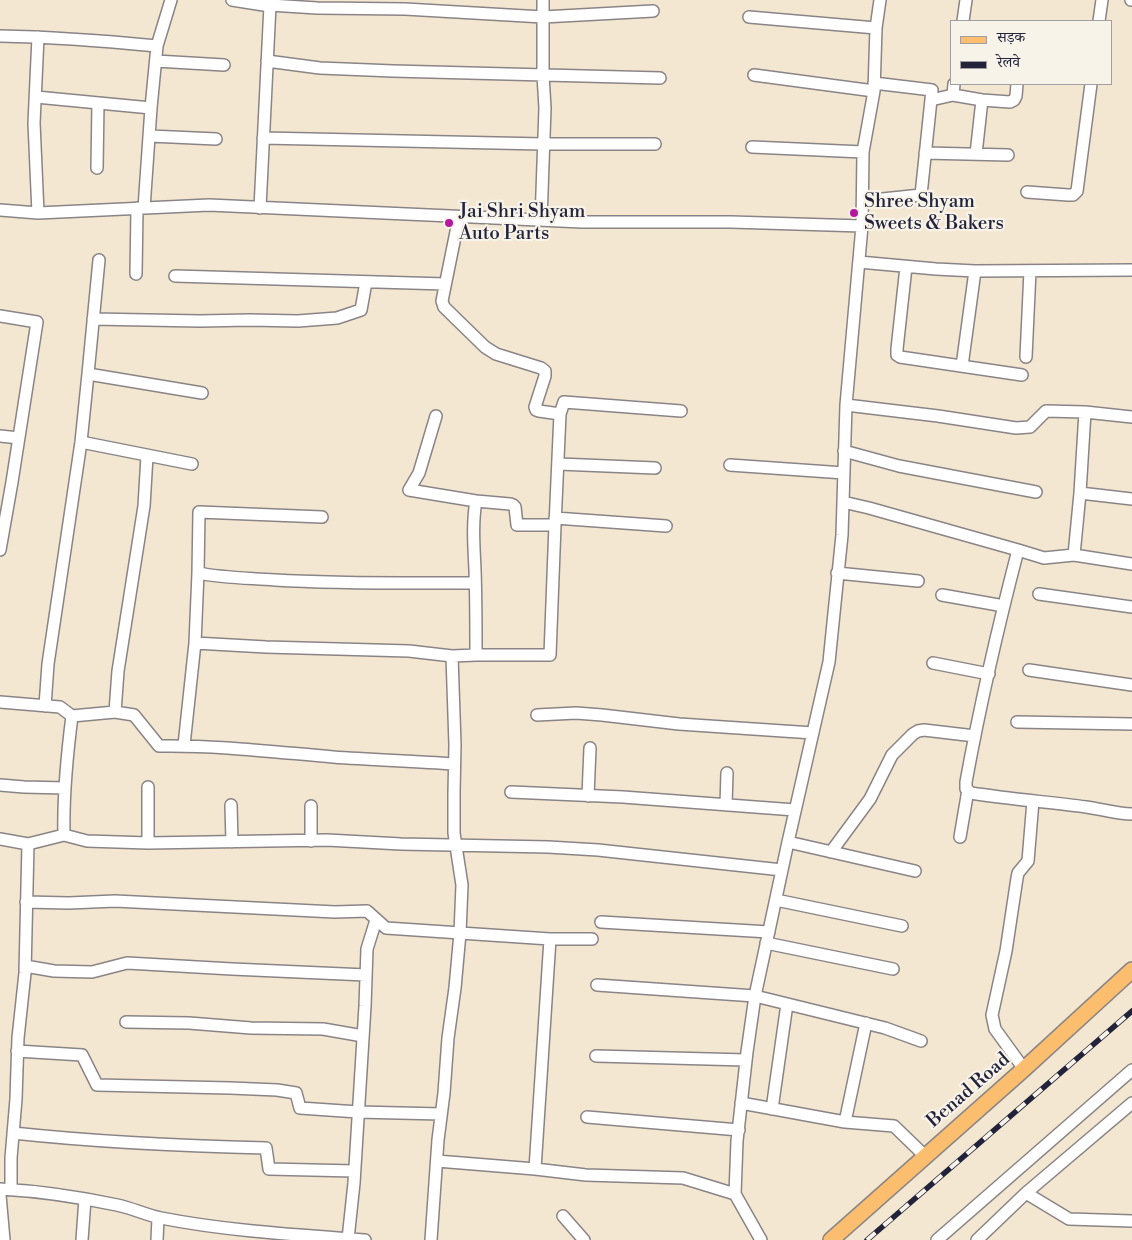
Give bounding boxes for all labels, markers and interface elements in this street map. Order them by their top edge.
legend [950,20,1112,85]
text: सड़क [997,28,1025,47]
text: रेलवे [997,53,1020,72]
place label: Shree Shyam Sweets & Bakers [864,191,1004,235]
place label: Jai Shri Shyam Auto Parts [459,201,585,245]
marker: Shree Shyam Sweets & Bakers [848,207,860,219]
marker: Jai Shri Shyam Auto Parts [443,217,455,229]
street label: Benad Road [923,1049,1015,1133]

